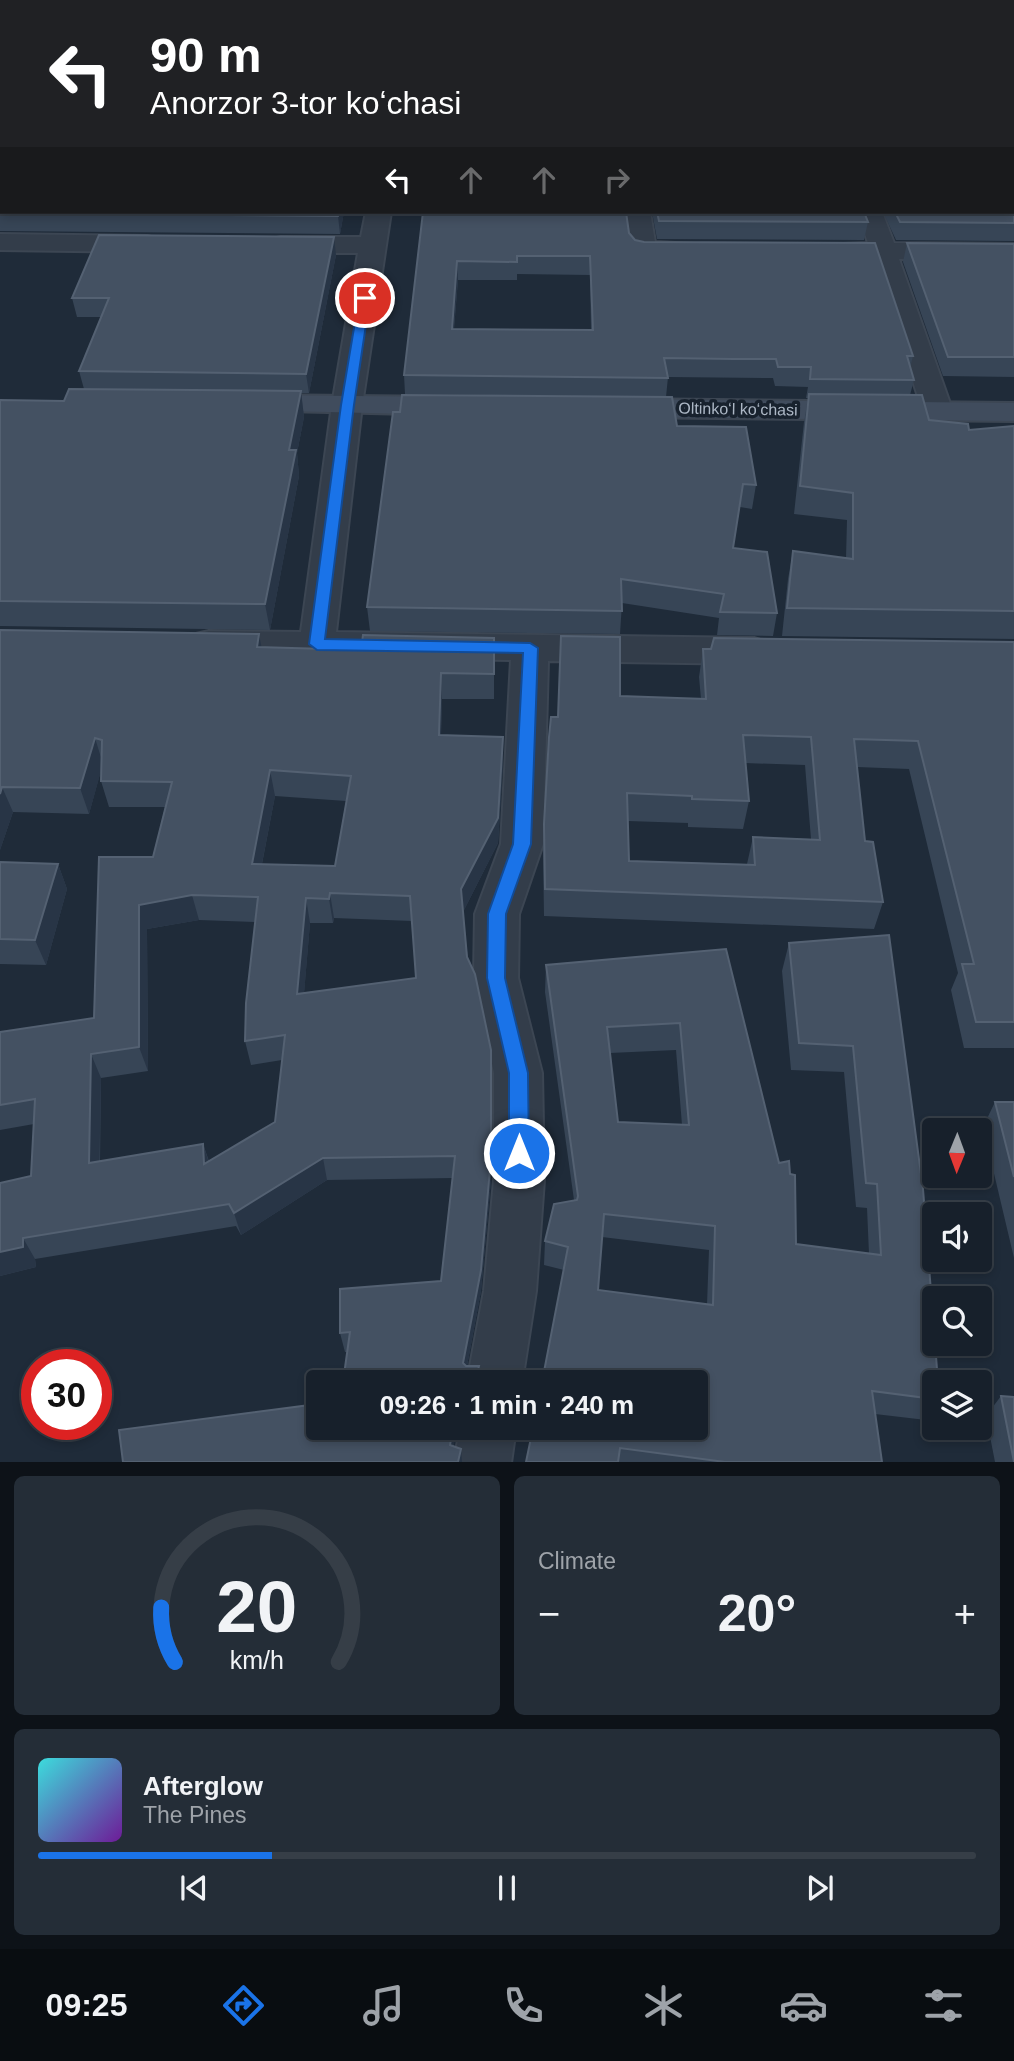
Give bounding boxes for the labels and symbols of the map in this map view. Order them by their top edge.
pin [335,268,395,328]
street label: Oltinkoʻl koʻchasi [678,399,798,419]
position arrow [482,1116,556,1190]
north arrow [922,1118,992,1188]
speed limit sign: 30 [21,1349,112,1440]

